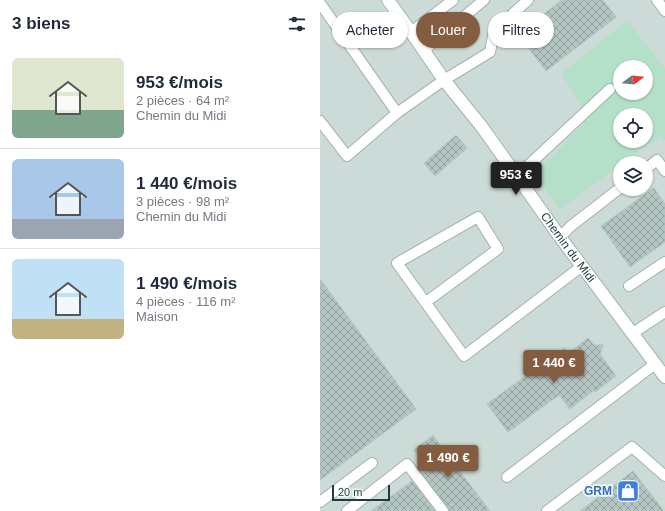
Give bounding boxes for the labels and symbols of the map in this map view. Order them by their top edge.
north arrow [613,60,653,100]
pin: 953 € [488,162,544,196]
street label: Chemin du Midi [538,210,598,285]
pin: 1 440 € [517,350,591,384]
pin: 1 490 € [411,445,485,479]
shop icon: GRM [615,478,641,504]
scale bar [332,483,390,502]
place label: GRM [584,484,612,498]

